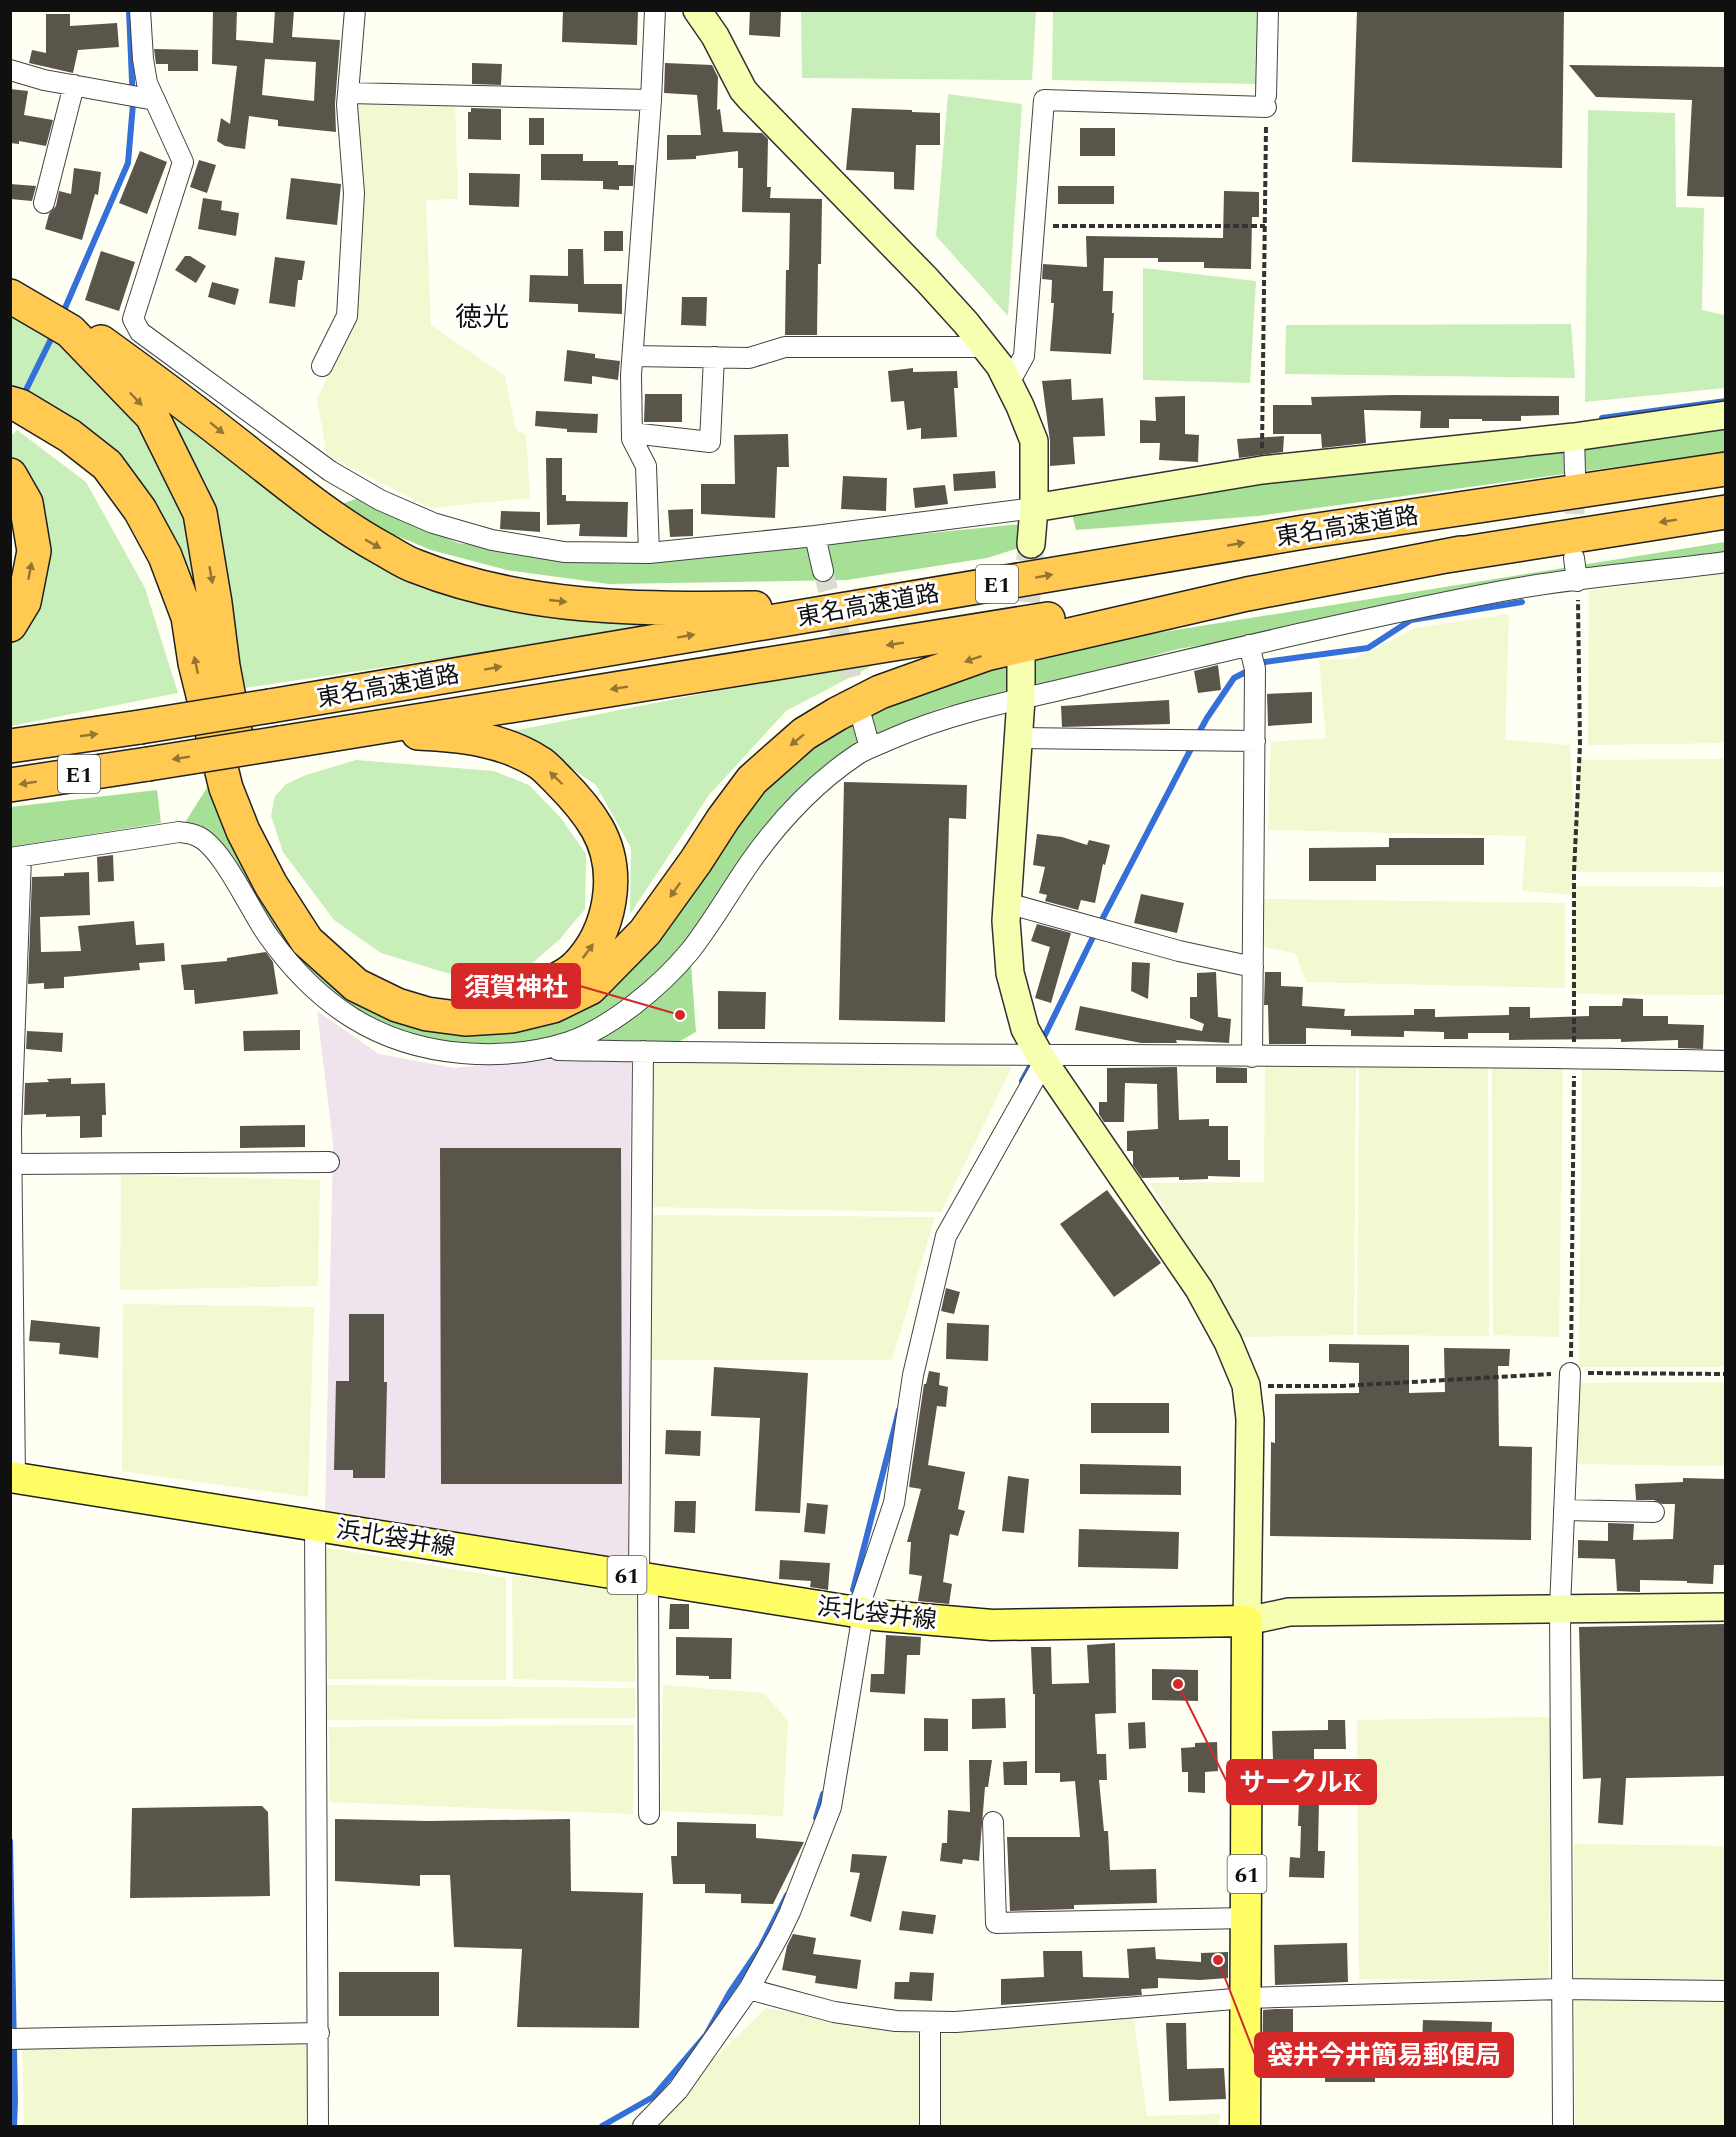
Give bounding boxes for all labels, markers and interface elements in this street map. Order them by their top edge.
district label: 徳光 [455,297,509,339]
one-way arrow [128,391,142,405]
one-way arrow [209,421,225,434]
street label: 東名高速道路 [1273,498,1421,556]
one-way arrow [1658,516,1677,525]
one-way arrow [365,539,382,549]
one-way arrow [1227,539,1246,548]
one-way arrow [26,561,35,580]
road number: E1 [976,565,1018,603]
one-way arrow [206,566,215,585]
one-way arrow [1034,571,1053,580]
street label: 東名高速道路 [794,576,942,636]
one-way arrow [549,596,568,606]
one-way arrow [676,631,695,640]
one-way arrow [885,640,904,649]
one-way arrow [964,654,982,664]
one-way arrow [191,656,200,675]
street label: 東名高速道路 [314,657,462,717]
one-way arrow [484,663,503,672]
one-way arrow [609,684,628,693]
one-way arrow [80,730,99,739]
one-way arrow [789,734,805,747]
one-way arrow [171,754,190,763]
road number: E1 [58,755,100,793]
one-way arrow [549,772,563,786]
one-way arrow [19,778,38,787]
one-way arrow [669,882,681,898]
one-way arrow [582,944,594,960]
callout: 須賀神社 [452,964,580,1008]
text: 須賀神社 [464,968,568,1008]
street label: 浜北袋井線 [334,1512,458,1566]
road number: 61 [608,1556,646,1594]
street label: 浜北袋井線 [815,1589,939,1639]
callout: サークルK [1227,1760,1376,1804]
text: サークルK [1239,1763,1363,1803]
road number: 61 [1228,1855,1266,1893]
callout: 袋井今井簡易郵便局 [1255,2033,1513,2077]
text: 袋井今井簡易郵便局 [1267,2036,1501,2076]

